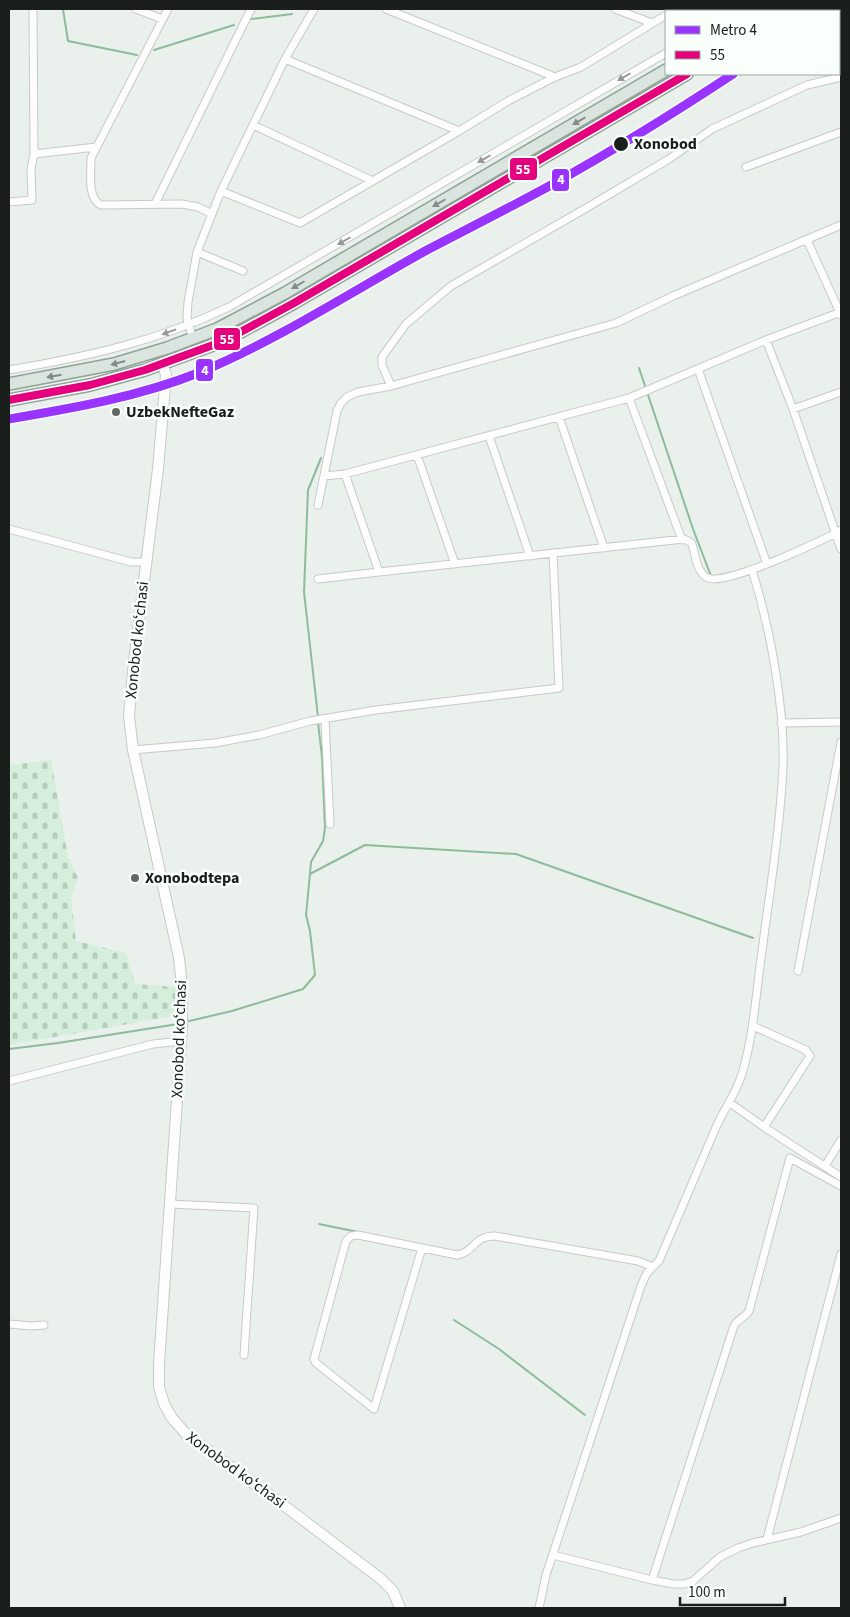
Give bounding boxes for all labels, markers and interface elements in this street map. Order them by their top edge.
legend [665,10,840,75]
text: Metro 4 [710,20,757,41]
text: 55 [710,45,725,66]
one-way arrow [618,73,631,82]
one-way arrow [572,117,585,126]
place label: Xonobod [634,133,697,155]
marker: Xonobod [612,135,630,153]
one-way arrow [477,155,490,164]
line badge: 55 [509,157,538,181]
text: 55 [516,160,530,180]
line badge: 4 [551,168,570,192]
text: 4 [557,170,565,190]
one-way arrow [432,199,445,208]
one-way arrow [337,237,350,246]
one-way arrow [292,281,305,290]
line badge: 55 [213,327,241,351]
one-way arrow [161,328,176,336]
text: 55 [220,330,234,350]
line badge: 4 [195,358,214,382]
one-way arrow [110,359,125,367]
text: 4 [201,361,209,381]
one-way arrow [45,373,61,381]
place label: UzbekNefteGaz [126,401,234,423]
marker: UzbekNefteGaz [110,406,122,418]
street label: Xonobod koʻchasi [120,580,154,700]
place label: Xonobodtepa [145,867,239,889]
marker: Xonobodtepa [129,872,141,884]
street label: Xonobod koʻchasi [166,980,192,1098]
street label: Xonobod koʻchasi [182,1426,290,1514]
scale bar [680,1574,785,1606]
text: 100 m [688,1582,726,1603]

